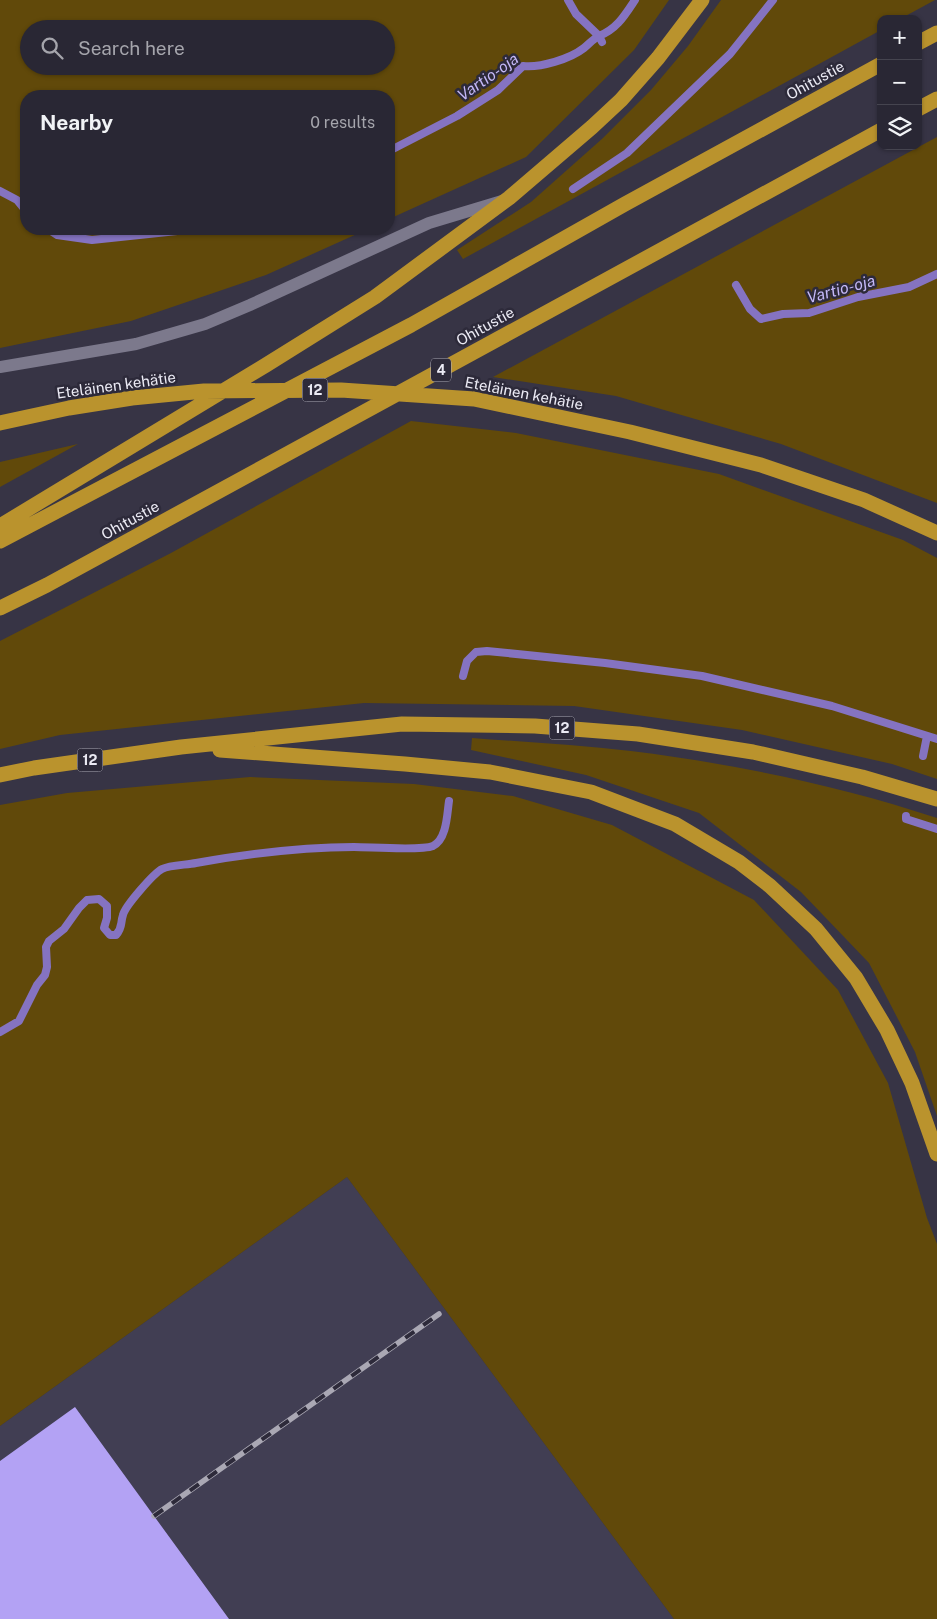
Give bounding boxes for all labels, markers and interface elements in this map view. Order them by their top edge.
map controls [877,15,922,150]
button: + [877,15,922,60]
search box [20,20,395,75]
icon: search [38,34,66,62]
text: Search here [78,37,185,59]
water label: Vartio-oja [454,49,522,105]
street label: Ohitustie [783,57,847,103]
button: − [877,60,922,105]
button: layers [877,105,922,150]
text: Nearby [40,110,113,135]
text: 0 results [310,113,375,132]
water label: Vartio-oja [805,271,877,307]
street label: Ohitustie [453,303,517,349]
road number: 4 [431,358,451,382]
street label: Eteläinen kehätie [55,368,177,402]
street label: Eteläinen kehätie [463,373,585,413]
road number: 12 [302,378,328,402]
street label: Ohitustie [98,497,162,543]
road number: 12 [550,716,574,740]
road number: 12 [78,748,102,772]

